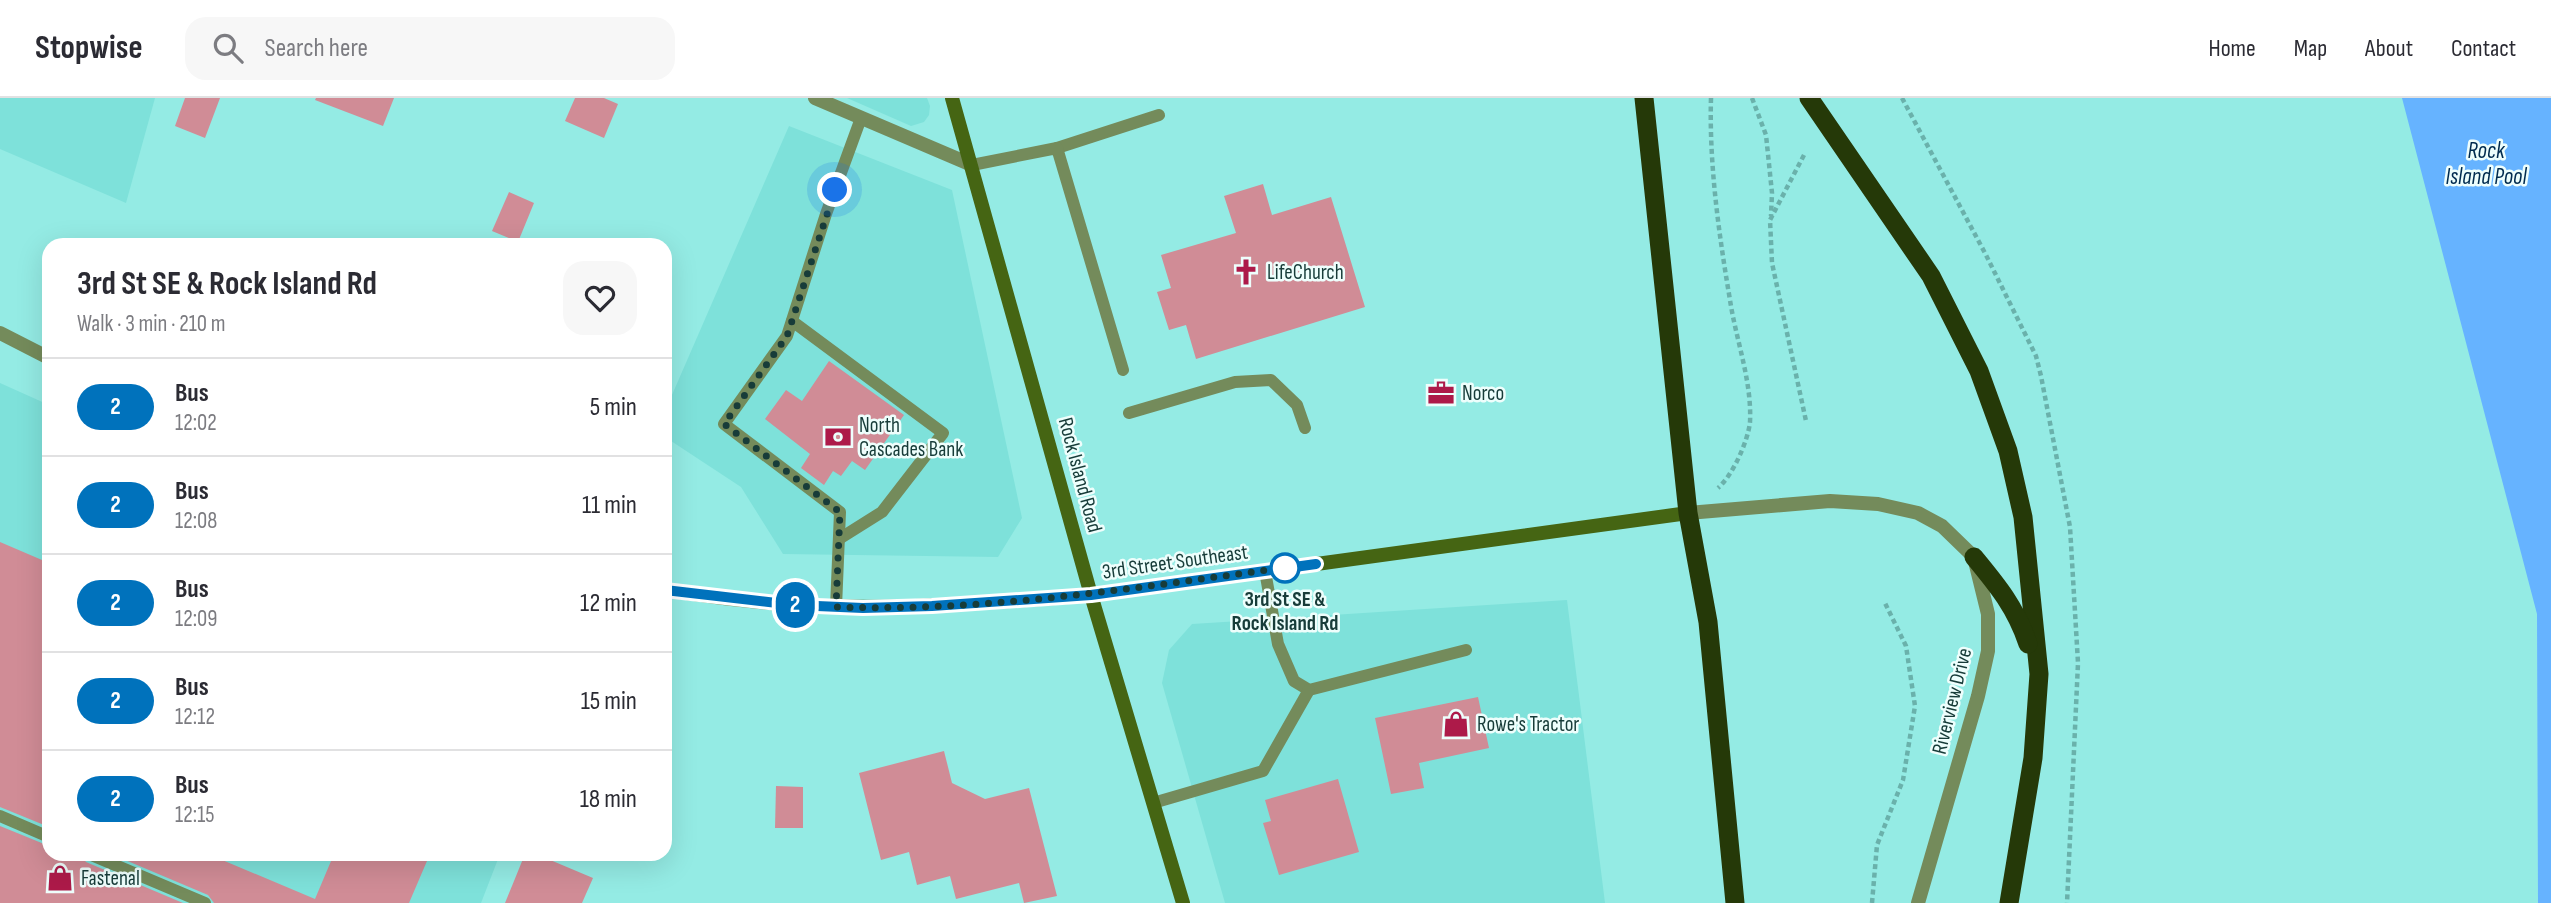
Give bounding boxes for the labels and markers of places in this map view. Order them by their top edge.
church icon: LifeChurch [1231,257,1261,287]
place label: LifeChurch [1267,260,1344,285]
office icon: Norco [1426,378,1456,408]
place label: Norco [1462,381,1504,406]
place label: North Cascades Bank [859,413,963,462]
bank icon: North Cascades Bank [823,422,853,452]
marker: 3rd St SE & Rock Island Rd [1270,553,1300,583]
place label: 3rd St SE & Rock Island Rd [1232,587,1338,636]
shop icon: Rowe's Tractor [1441,709,1471,739]
place label: Rowe's Tractor [1477,712,1579,737]
shop icon: Fastenal [45,863,75,893]
place label: Fastenal [81,866,140,891]

